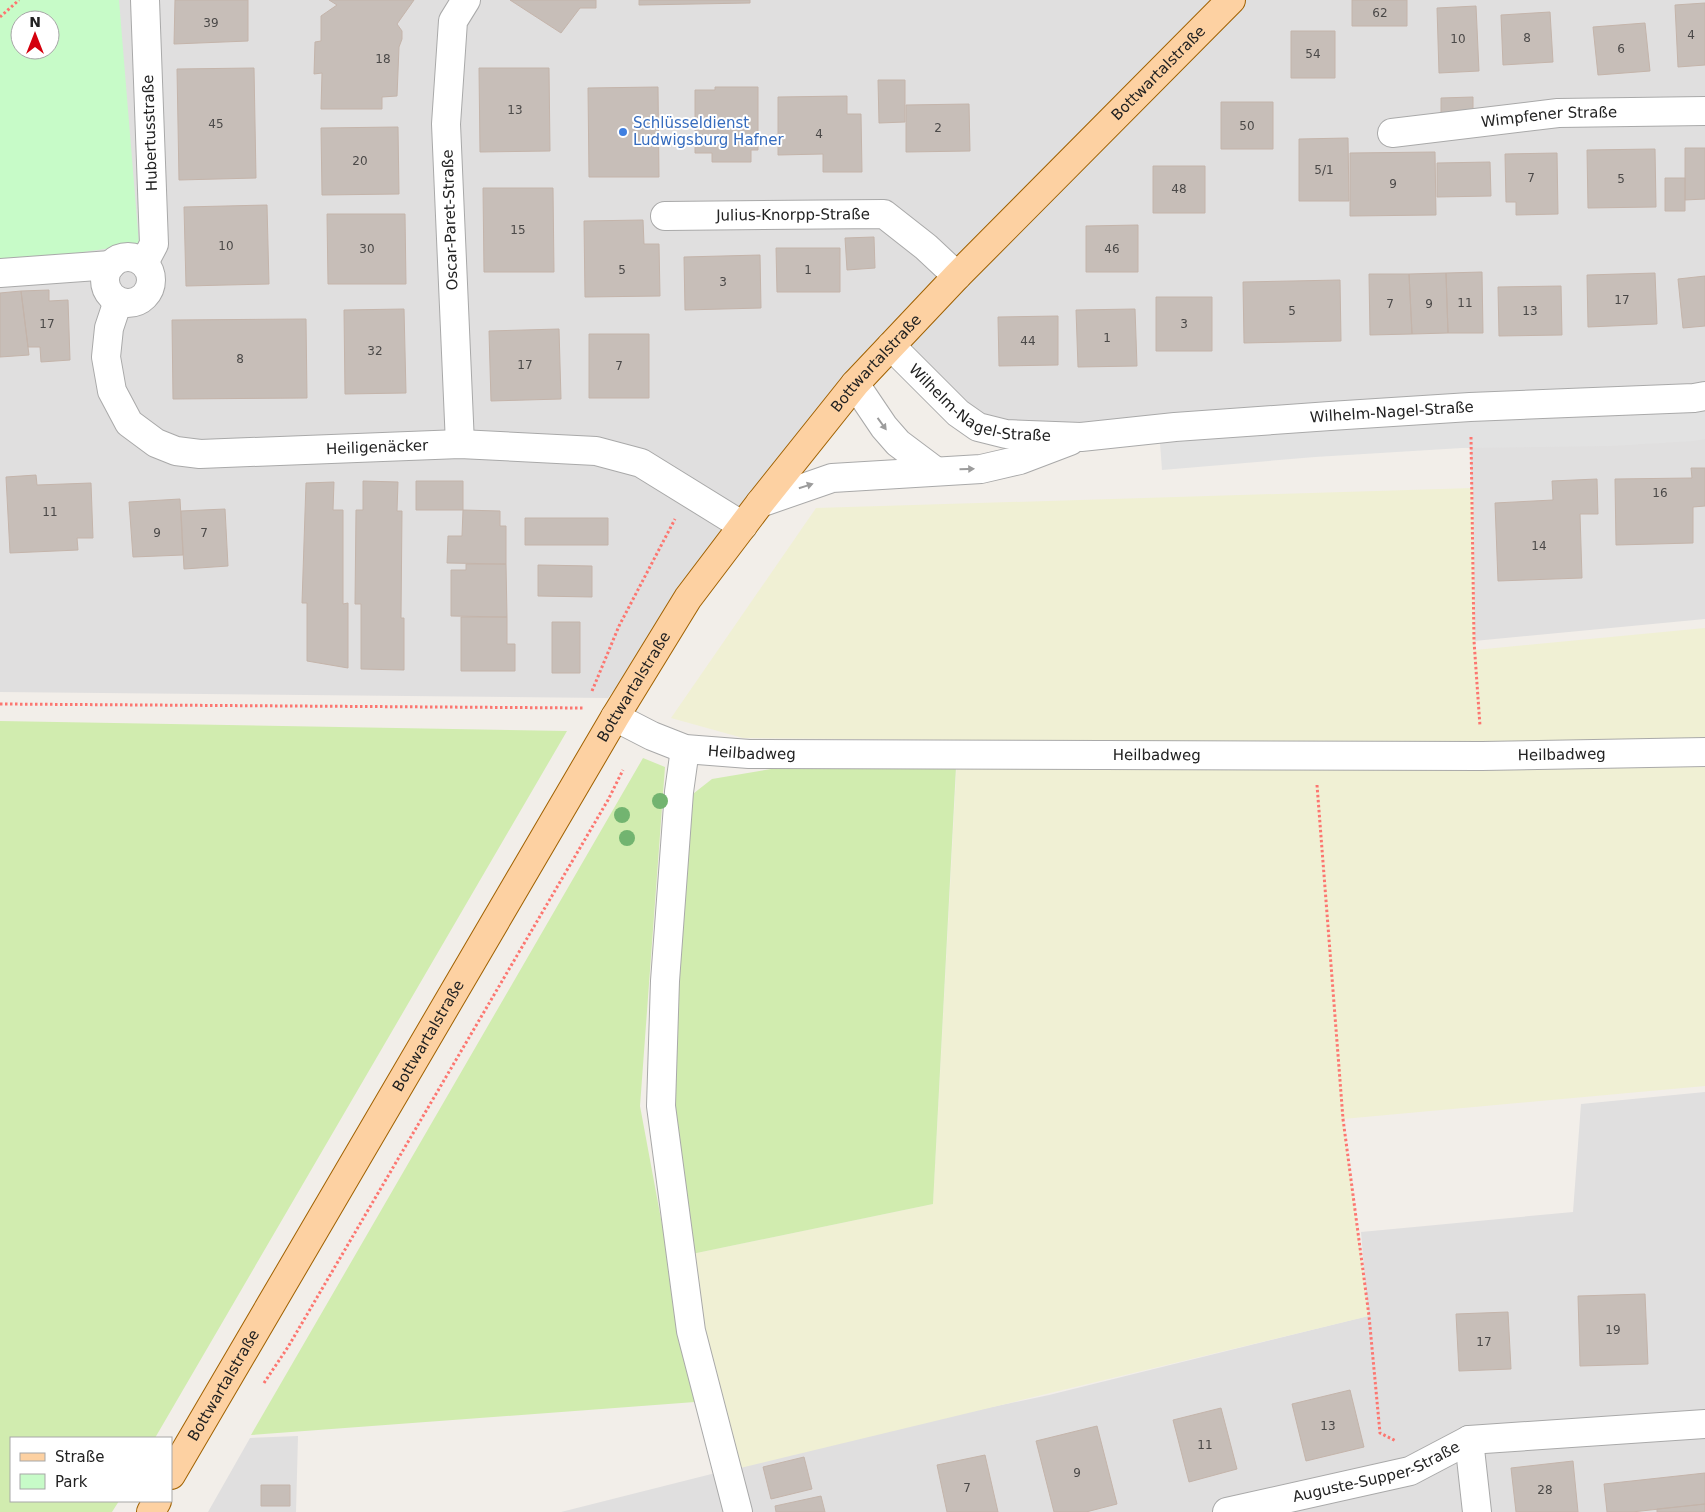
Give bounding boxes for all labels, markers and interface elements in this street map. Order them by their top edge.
house number: 62 [1372,6,1388,20]
north arrow [10,10,60,60]
text: N [29,14,41,30]
house number: 39 [203,16,219,30]
street label: Bottwartalstraße [1108,22,1209,124]
house number: 4 [1687,28,1695,42]
house number: 8 [1523,31,1531,45]
house number: 10 [1450,32,1466,46]
house number: 6 [1617,42,1625,56]
house number: 54 [1305,47,1321,61]
house number: 18 [375,52,391,66]
street label: Hubertusstraße [139,74,161,192]
house number: 13 [507,103,523,117]
street label: Wimpfener Straße [1480,103,1617,131]
place label: Schlüsseldienst Ludwigsburg Hafner [633,114,785,149]
house number: 45 [208,117,224,131]
house number: 50 [1239,119,1255,133]
house number: 2 [934,121,942,135]
marker: Schlüsseldienst Ludwigsburg Hafner [617,126,629,138]
house number: 4 [815,127,823,141]
street label: Oscar-Paret-Straße [439,149,461,291]
house number: 20 [352,154,368,168]
house number: 5/1 [1314,163,1334,177]
house number: 7 [1527,171,1535,185]
house number: 5 [1617,172,1625,186]
house number: 9 [1389,177,1397,191]
house number: 48 [1171,182,1187,196]
street label: Julius-Knorpp-Straße [715,205,870,225]
house number: 15 [510,223,526,237]
house number: 10 [218,239,234,253]
house number: 30 [359,242,375,256]
house number: 46 [1104,242,1120,256]
house number: 5 [618,263,626,277]
house number: 1 [804,263,812,277]
house number: 3 [719,275,727,289]
house number: 17 [1614,293,1630,307]
house number: 11 [1457,296,1473,310]
house number: 7 [1386,297,1394,311]
house number: 9 [1425,297,1433,311]
house number: 5 [1288,304,1296,318]
house number: 13 [1522,304,1538,318]
street label: Bottwartalstraße [827,311,925,416]
house number: 17 [39,317,55,331]
house number: 3 [1180,317,1188,331]
house number: 1 [1103,331,1111,345]
house number: 44 [1020,334,1036,348]
house number: 32 [367,344,383,358]
house number: 8 [236,352,244,366]
house number: 17 [517,358,533,372]
house number: 7 [615,359,623,373]
street label: Wilhelm-Nagel-Straße [905,360,1051,445]
street label: Wilhelm-Nagel-Straße [1309,398,1474,426]
one-way arrow [877,417,887,431]
street label: Heiligenäcker [326,436,429,458]
one-way arrow [959,465,975,473]
one-way arrow [798,482,813,489]
house number: 16 [1652,486,1668,500]
house number: 11 [42,505,58,519]
house number: 9 [153,526,161,540]
house number: 7 [200,526,208,540]
house number: 14 [1531,539,1547,553]
street label: Bottwartalstraße [593,628,674,745]
street label: Heilbadweg [707,742,796,763]
street label: Heilbadweg [1517,745,1606,764]
street label: Heilbadweg [1113,746,1201,764]
street label: Bottwartalstraße [389,977,468,1095]
house number: 19 [1605,1323,1621,1337]
street label: Bottwartalstraße [184,1326,263,1444]
house number: 17 [1476,1335,1492,1349]
house number: 13 [1320,1419,1336,1433]
legend [10,1437,172,1502]
house number: 11 [1197,1438,1213,1452]
street label: Auguste-Supper-Straße [1291,1438,1463,1506]
text: Straße [55,1448,104,1466]
house number: 9 [1073,1466,1081,1480]
text: Park [55,1473,88,1491]
house number: 7 [963,1481,971,1495]
house number: 28 [1537,1483,1553,1497]

